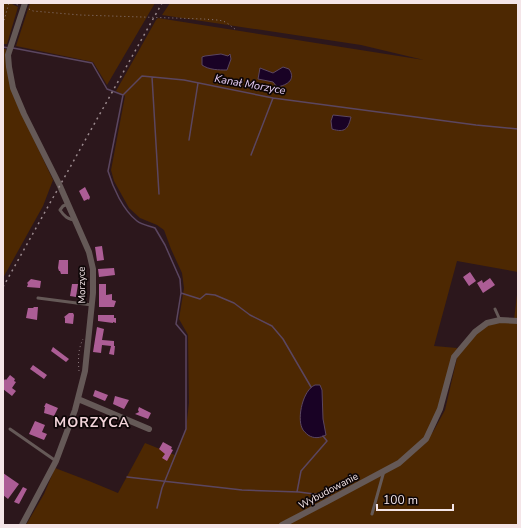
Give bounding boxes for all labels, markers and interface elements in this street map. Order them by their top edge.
water label: Kanał Morzyce [213,71,287,98]
street label: Morzyce [75,266,89,304]
district label: MORZYCA [54,413,130,432]
street label: Wybudowanie [296,469,361,512]
scale bar [377,486,453,512]
text: 100 m [383,492,418,508]

